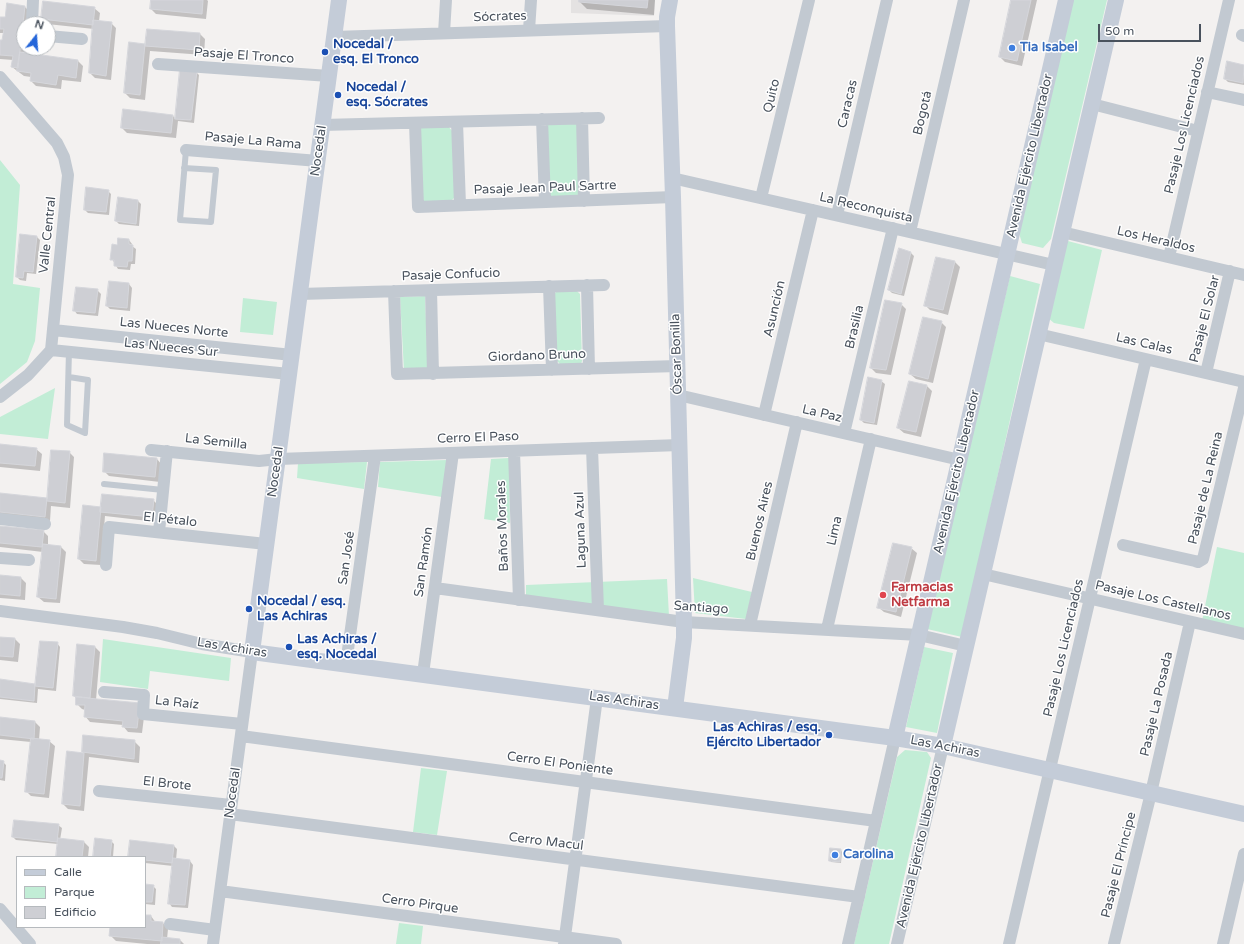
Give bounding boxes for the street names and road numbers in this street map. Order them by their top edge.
street label: Sócrates [473,8,527,26]
street label: Pasaje El Tronco [193,45,295,67]
street label: Pasaje Los Licenciados [1162,55,1208,195]
street label: Avenida Ejército Libertador [1003,72,1057,240]
street label: Quito [760,77,784,115]
street label: Caracas [835,78,861,130]
street label: Bogotá [910,89,936,137]
street label: Nocedal [308,125,330,177]
street label: Pasaje La Rama [204,129,302,153]
street label: Pasaje Jean Paul Sartre [473,178,617,198]
street label: La Reconquista [818,190,914,226]
street label: Valle Central [36,196,60,274]
street label: Los Heraldos [1115,223,1197,257]
street label: Pasaje Confucio [401,265,501,285]
street label: Pasaje El Solar [1187,274,1223,364]
street label: Asunción [761,279,789,339]
street label: Brasilia [842,304,868,350]
street label: Óscar Bonilla [668,313,686,395]
street label: Las Nueces Norte [119,315,229,341]
street label: Las Calas [1114,330,1174,358]
street label: Las Nueces Sur [123,335,219,361]
street label: Giordano Bruno [488,346,586,366]
street label: Avenida Ejército Libertador [930,388,984,556]
street label: La Paz [801,402,843,426]
street label: Cerro El Paso [437,429,519,447]
street label: Pasaje de La Reina [1185,430,1227,546]
street label: La Semilla [184,431,248,453]
street label: Nocedal [265,446,287,498]
street label: Baños Morales [494,480,512,572]
street label: Buenos Aires [743,480,777,562]
street label: Laguna Azul [572,491,590,569]
street label: El Pétalo [142,509,198,531]
street label: Lima [824,515,846,547]
street label: San Ramón [411,526,437,598]
street label: San José [336,530,358,586]
street label: Pasaje Los Licenciados [1041,578,1087,718]
street label: Pasaje Los Castellanos [1094,578,1232,624]
street label: Santiago [673,598,729,618]
street label: Las Achiras [196,635,268,661]
street label: Pasaje La Posada [1137,650,1177,758]
street label: Las Achiras [588,688,660,714]
street label: La Raíz [154,693,200,713]
street label: Las Achiras [909,733,981,761]
street label: Cerro El Poniente [506,749,614,779]
street label: Avenida Ejército Libertador [893,762,947,930]
street label: Nocedal [222,767,244,819]
street label: El Brote [142,774,192,794]
street label: Pasaje El Príncipe [1098,810,1140,920]
street label: Cerro Macul [508,830,584,854]
street label: Cerro Pirque [381,891,459,917]

